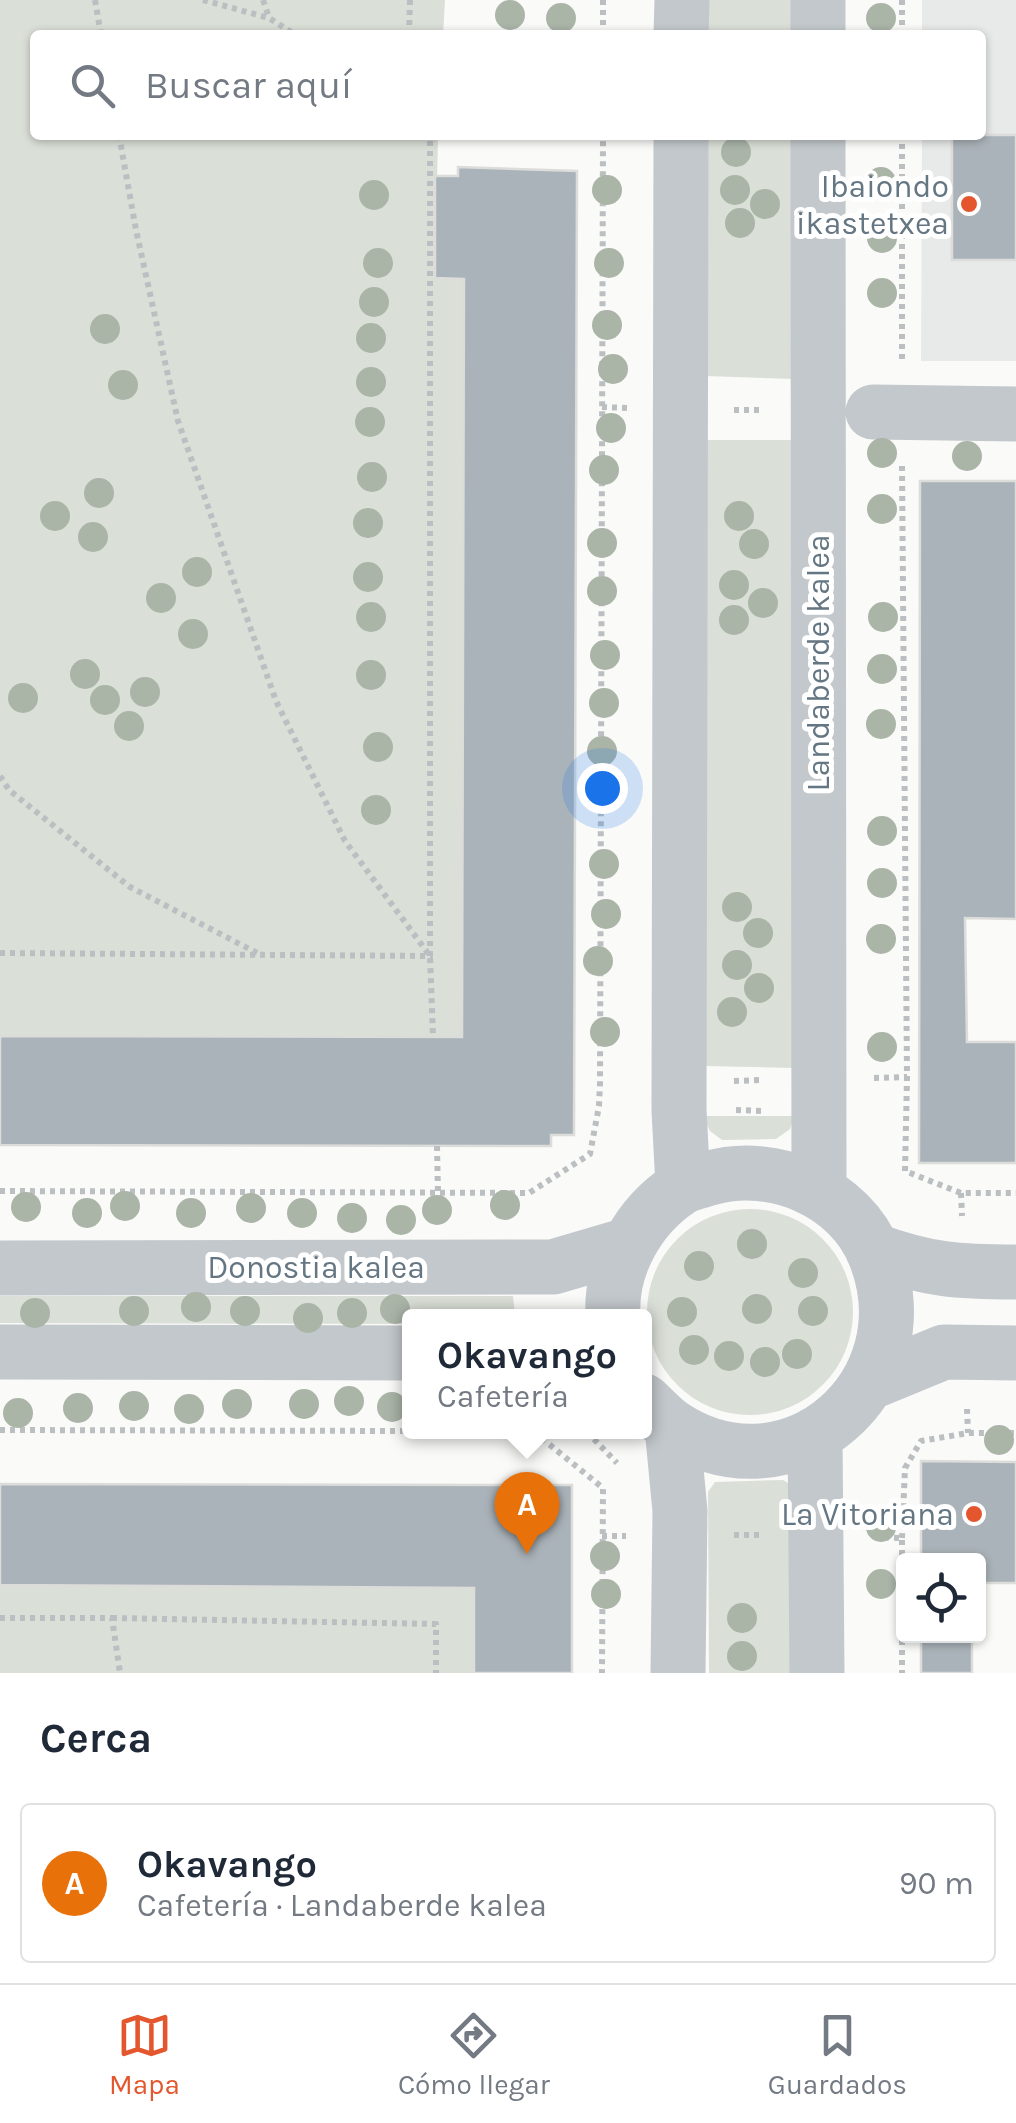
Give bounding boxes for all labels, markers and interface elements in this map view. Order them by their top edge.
search box [30,30,986,140]
icon: search [65,58,120,113]
text: Buscar aquí [145,63,352,108]
place label: Ibaiondo ikastetxea [796,168,949,242]
marker: Ibaiondo ikastetxea [958,193,980,215]
street label: Landaberde kalea [800,534,837,792]
your location [577,763,628,814]
street label: Donostia kalea [207,1249,425,1286]
popup [402,1309,652,1439]
text: Okavango [437,1333,617,1378]
text: Cafetería [437,1378,569,1415]
pin: A [494,1472,560,1554]
place label: La Vitoriana [781,1496,954,1533]
marker: La Vitoriana [963,1503,985,1525]
map controls [896,1553,986,1643]
button: locate [896,1553,986,1643]
text: Cerca [40,1713,152,1763]
text: Okavango [137,1842,317,1887]
text: A [64,1865,85,1902]
text: 90 m [899,1865,974,1902]
text: Cafetería · Landaberde kalea [137,1887,547,1924]
tab: Mapa [109,2008,180,2101]
tab: Cómo llegar [398,2008,550,2101]
tab: Guardados [768,2008,907,2101]

